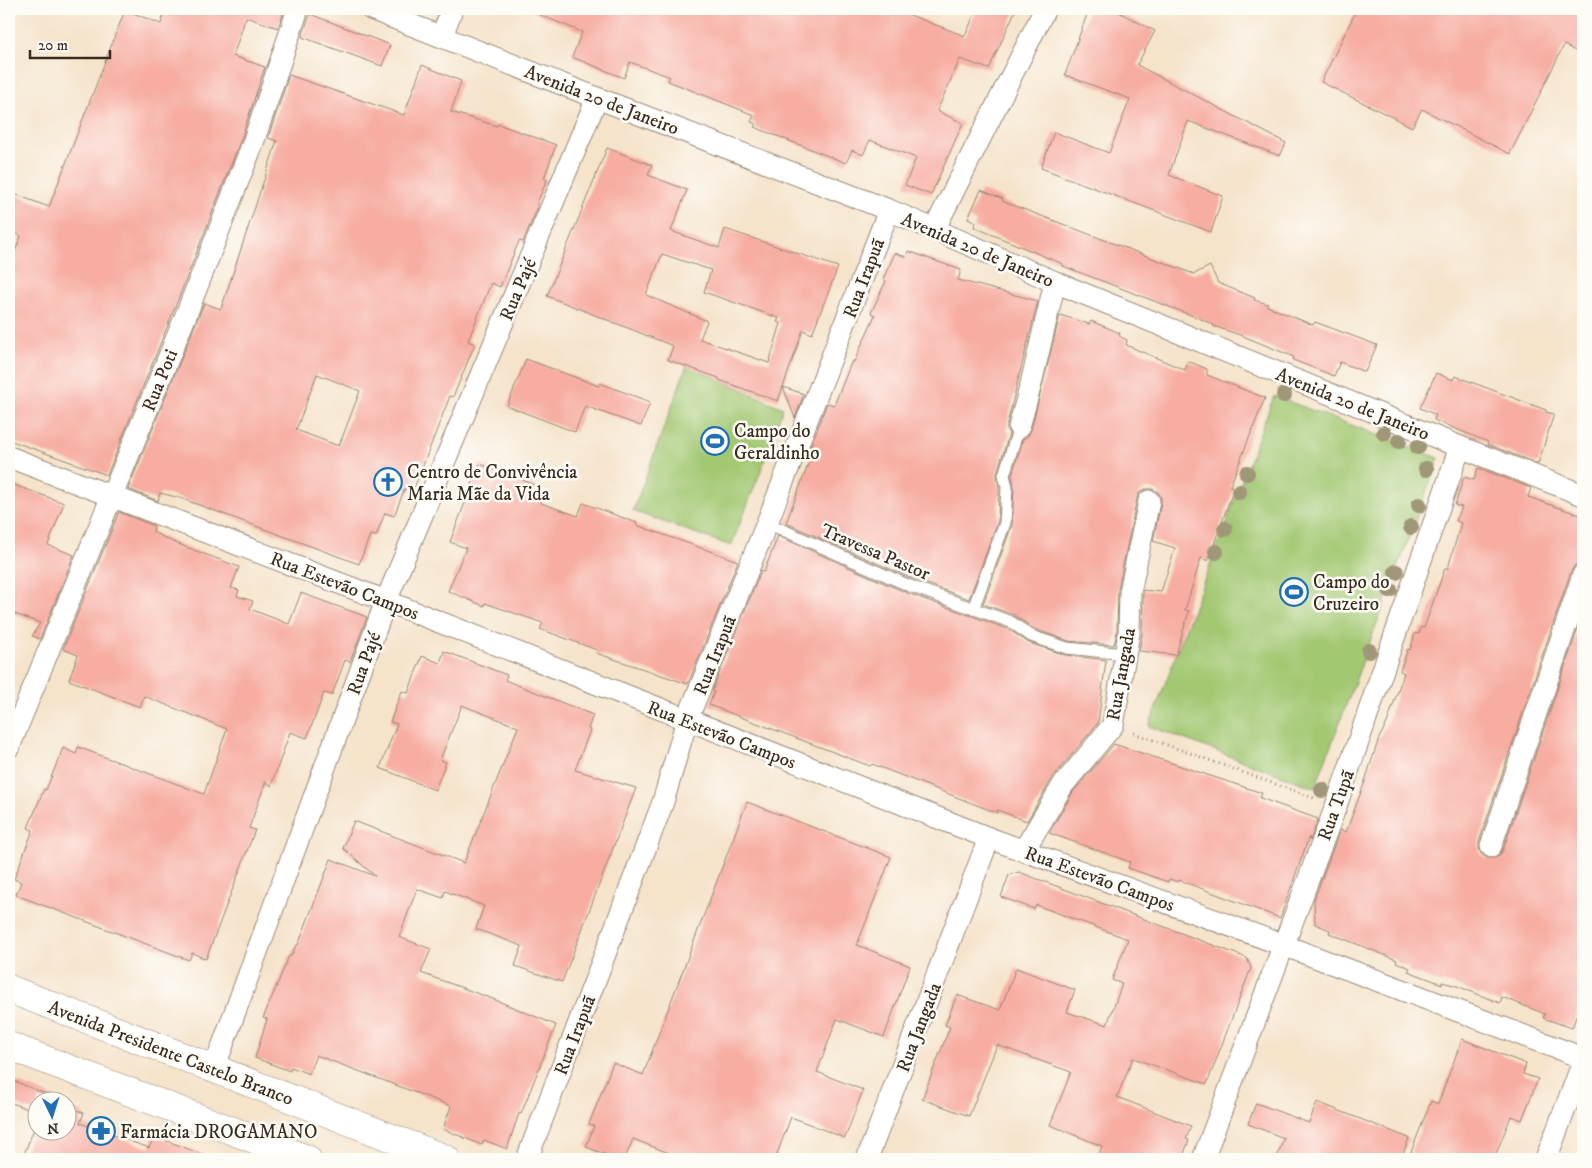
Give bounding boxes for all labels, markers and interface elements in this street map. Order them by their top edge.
scale bar [30,28,110,60]
text: 20 m [38,36,68,55]
street label: Avenida 20 de Janeiro [521,60,682,140]
street label: Avenida 20 de Janeiro [898,208,1057,293]
street label: Rua Irapuã [839,235,890,322]
street label: Rua Pajé [495,255,542,324]
street label: Rua Poti [138,346,183,415]
street label: Avenida 20 de Janeiro [1272,363,1433,446]
place label: Campo do Geraldinho [734,420,819,465]
sports icon: Campo do Geraldinho [700,426,730,456]
place label: Centro de Convivência Maria Mãe da Vida [407,461,577,506]
church icon: Centro de Convivência Maria Mãe da Vida [373,467,403,497]
street label: Travessa Pastor [817,519,933,586]
street label: Rua Estevão Campos [267,547,422,625]
place label: Campo do Cruzeiro [1313,571,1390,616]
sports icon: Campo do Cruzeiro [1279,577,1309,607]
street label: Rua Irapuã [689,612,742,699]
street label: Rua Jangada [1102,626,1141,723]
street label: Rua Pajé [342,629,386,698]
street label: Rua Estevão Campos [644,696,799,774]
street label: Rua Tupã [1313,767,1360,844]
street label: Rua Estevão Campos [1022,842,1177,917]
street label: Rua Jangada [892,980,947,1076]
street label: Rua Irapuã [550,992,601,1079]
street label: Avenida Presidente Castelo Branco [44,996,296,1111]
north arrow [28,1090,78,1140]
pharmacy icon: Farmácia DROGAMANO [86,1116,116,1146]
text: N [46,1119,59,1137]
place label: Farmácia DROGAMANO [120,1121,317,1144]

